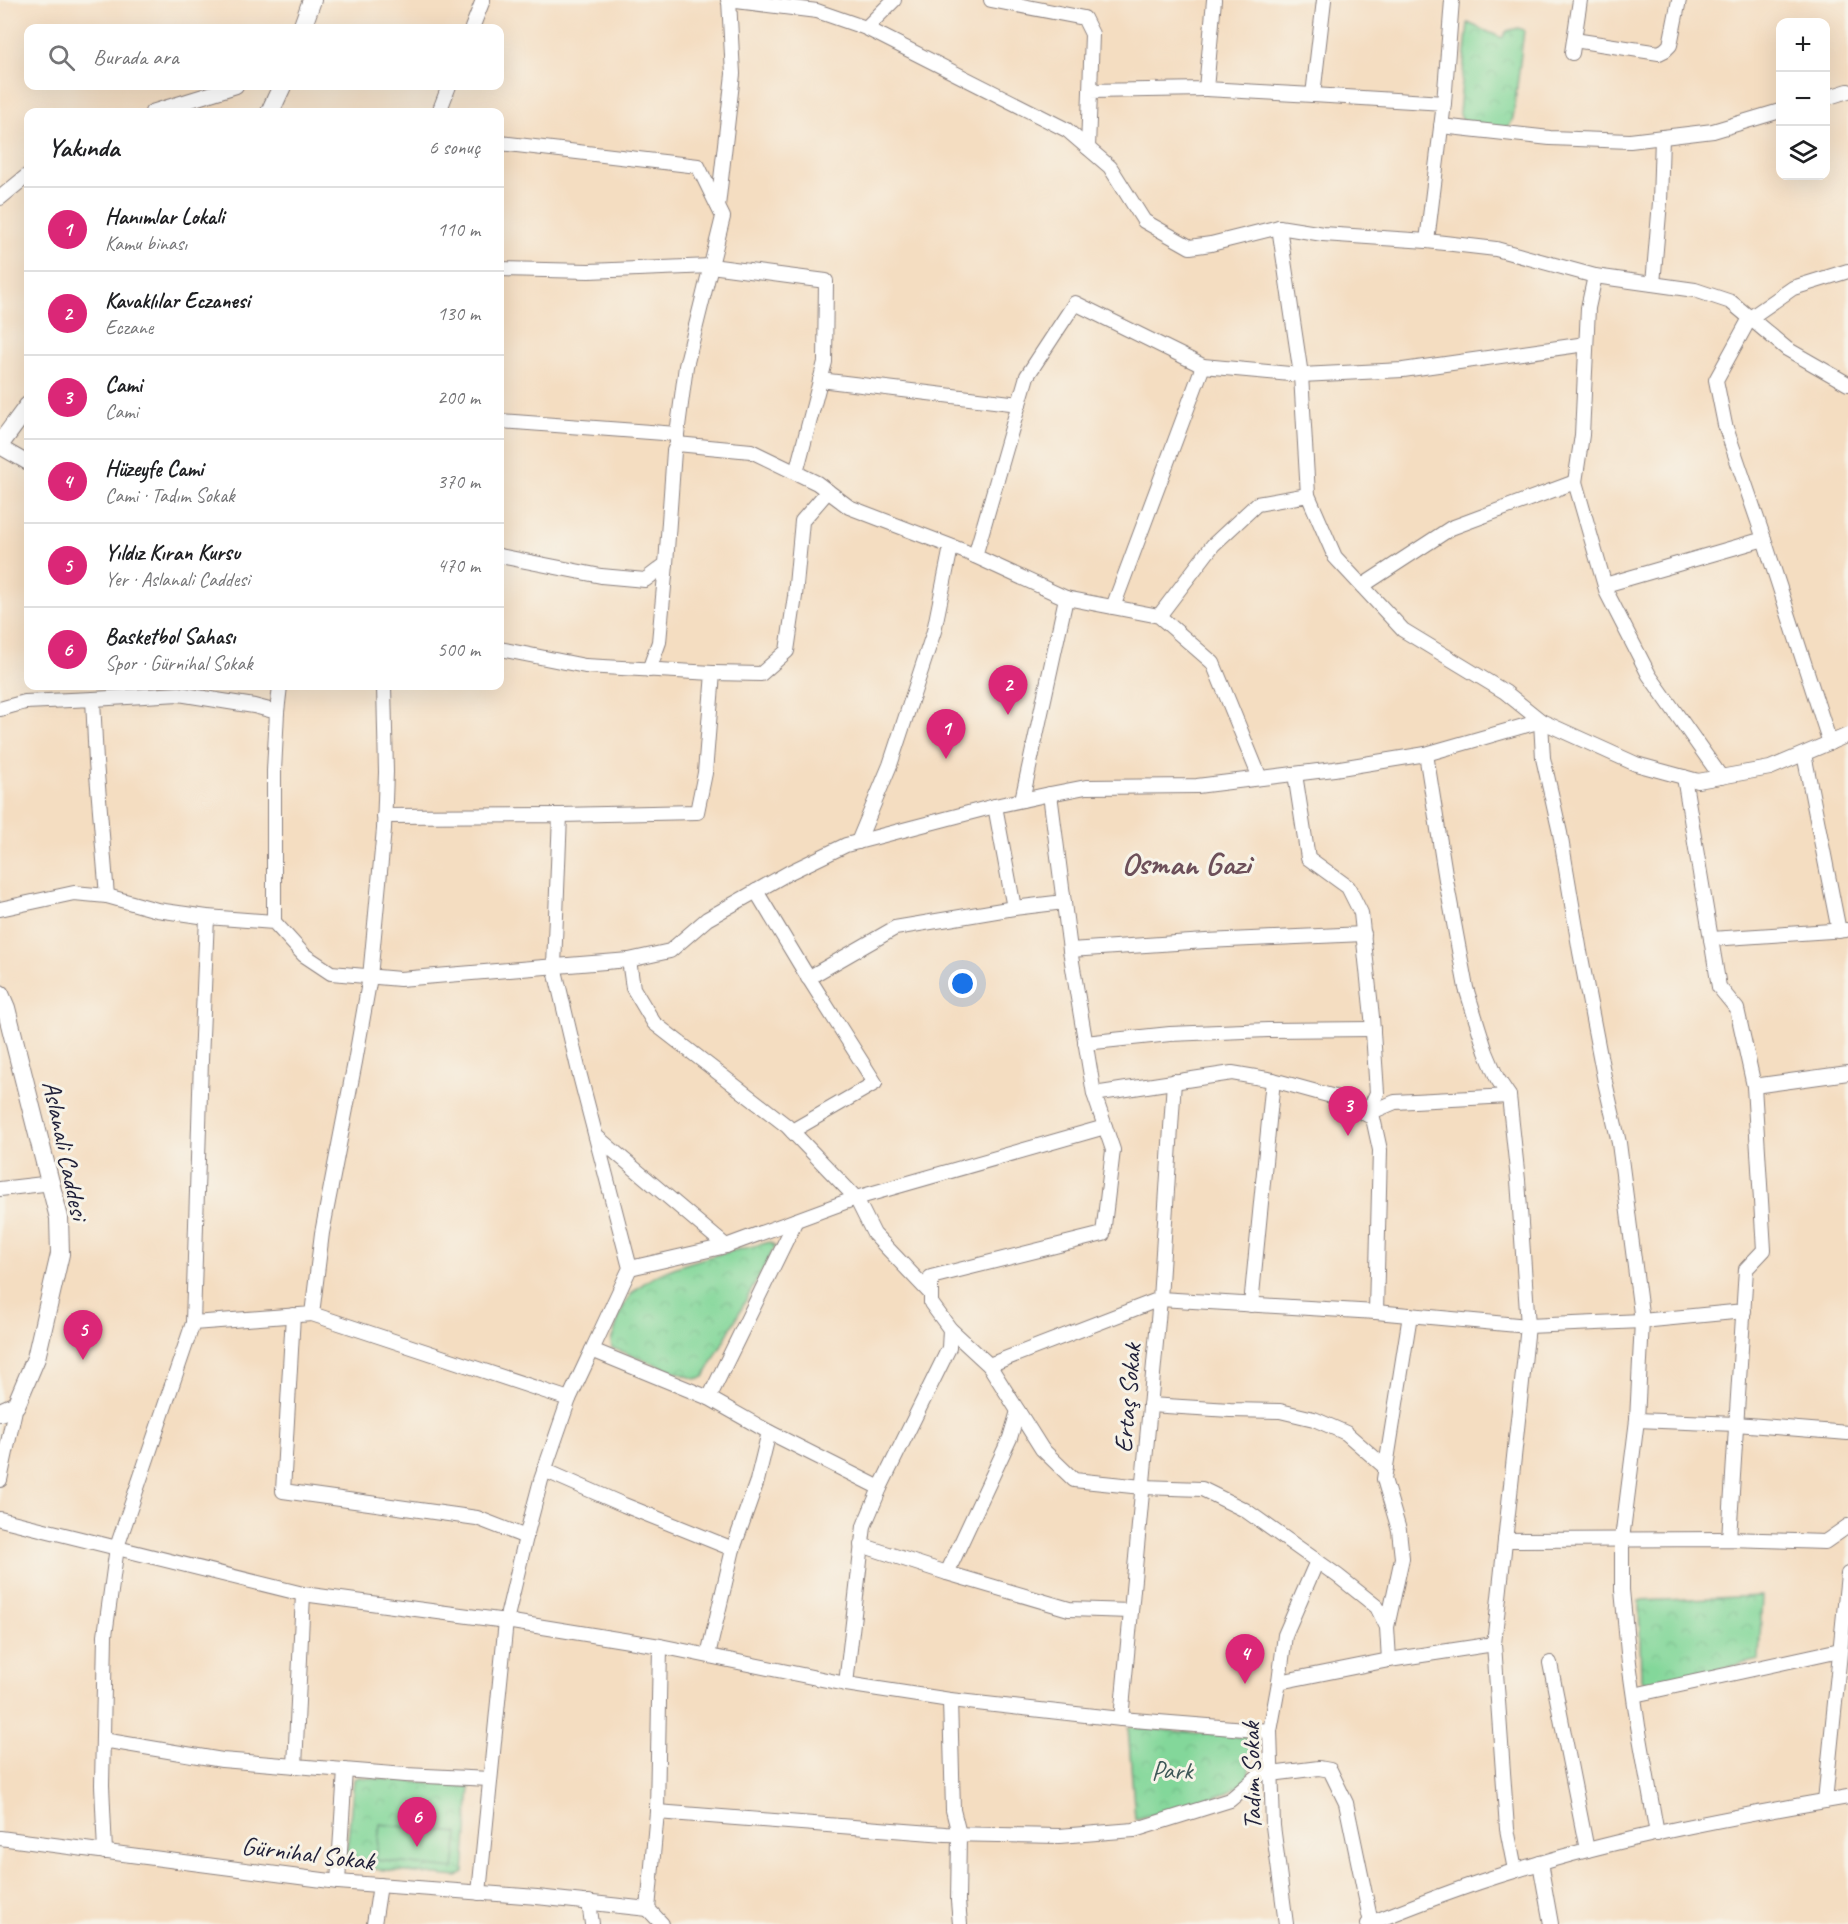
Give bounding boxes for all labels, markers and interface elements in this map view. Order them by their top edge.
map controls [1776,18,1830,180]
button: + [1776,18,1830,72]
search box [24,24,504,90]
icon: search [45,41,78,74]
text: Burada ara [93,43,179,71]
button: − [1776,72,1830,126]
button: layers [1776,126,1830,180]
text: Yakında [48,131,119,164]
text: 6 sonuç [429,135,480,160]
text: Hanımlar Lokali [105,203,224,231]
text: 1 [63,217,72,242]
text: 110 m [437,217,480,242]
text: Kamu binası [105,231,187,256]
text: Kavaklılar Eczanesi [105,287,250,315]
text: 2 [63,301,72,326]
text: 130 m [437,301,480,326]
text: Eczane [105,315,153,340]
text: Cami [105,371,142,399]
text: 3 [63,385,72,410]
text: 200 m [437,385,480,410]
text: Cami [105,399,138,424]
text: Hüzeyfe Cami [105,455,203,483]
text: 4 [63,469,72,494]
text: 370 m [437,469,480,494]
text: Cami · Tadım Sokak [105,483,234,508]
text: Yıldız Kıran Kursu [105,539,240,567]
text: 5 [63,553,72,578]
text: 470 m [437,553,480,578]
text: Yer · Aslanali Caddesi [105,567,250,592]
text: Basketbol Sahası [105,623,235,651]
text: 6 [63,637,72,662]
text: 500 m [437,637,480,662]
text: Spor · Gürnihal Sokak [105,651,252,676]
pin: 2 [988,666,1028,715]
pin: 1 [926,710,966,759]
district label: Osman Gazi [1121,843,1255,884]
your location [948,969,977,998]
street label: Aslanali Caddesi [35,1078,97,1226]
pin: 3 [1328,1086,1368,1136]
pin: 5 [64,1310,103,1360]
street label: Ertaş Sokak [1106,1341,1149,1454]
pin: 4 [1226,1634,1264,1684]
street label: Tadım Sokak [1234,1719,1269,1830]
park label: Park [1151,1754,1194,1787]
pin: 6 [398,1798,436,1847]
street label: Gürnihal Sokak [240,1829,379,1878]

